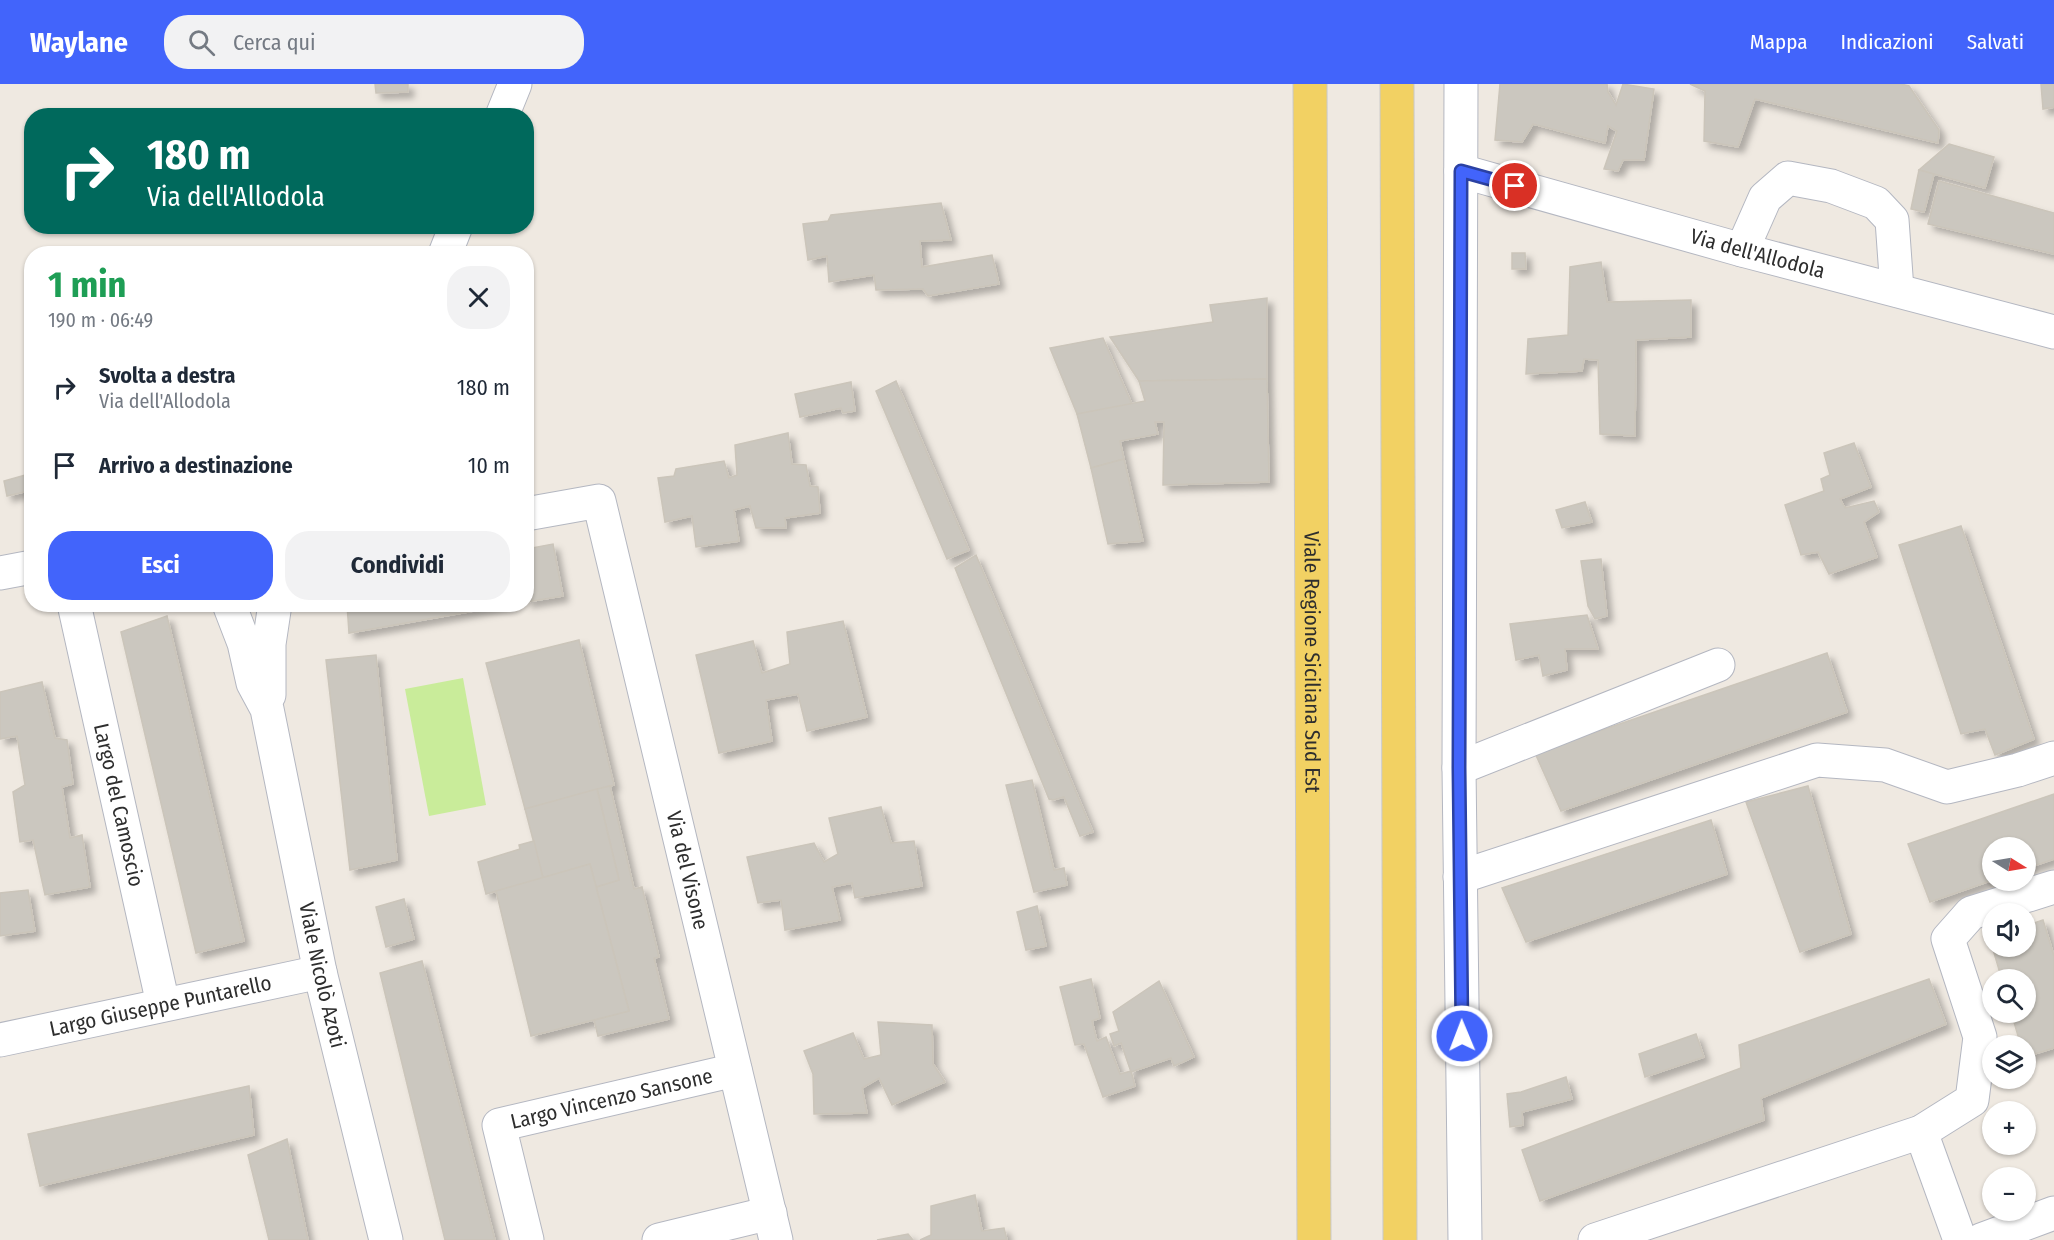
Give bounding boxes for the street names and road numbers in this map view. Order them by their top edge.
street label: Via dell'Allodola [1687,223,1828,284]
street label: Viale Regione Siciliana Sud Est [1299,531,1325,793]
street label: Largo del Camoscio [88,721,150,889]
street label: Via del Visone [661,809,714,932]
street label: Viale Nicolò Azoti [293,900,351,1050]
street label: Largo Giuseppe Puntarello [47,970,274,1042]
street label: Largo Vincenzo Sansone [508,1063,715,1135]

